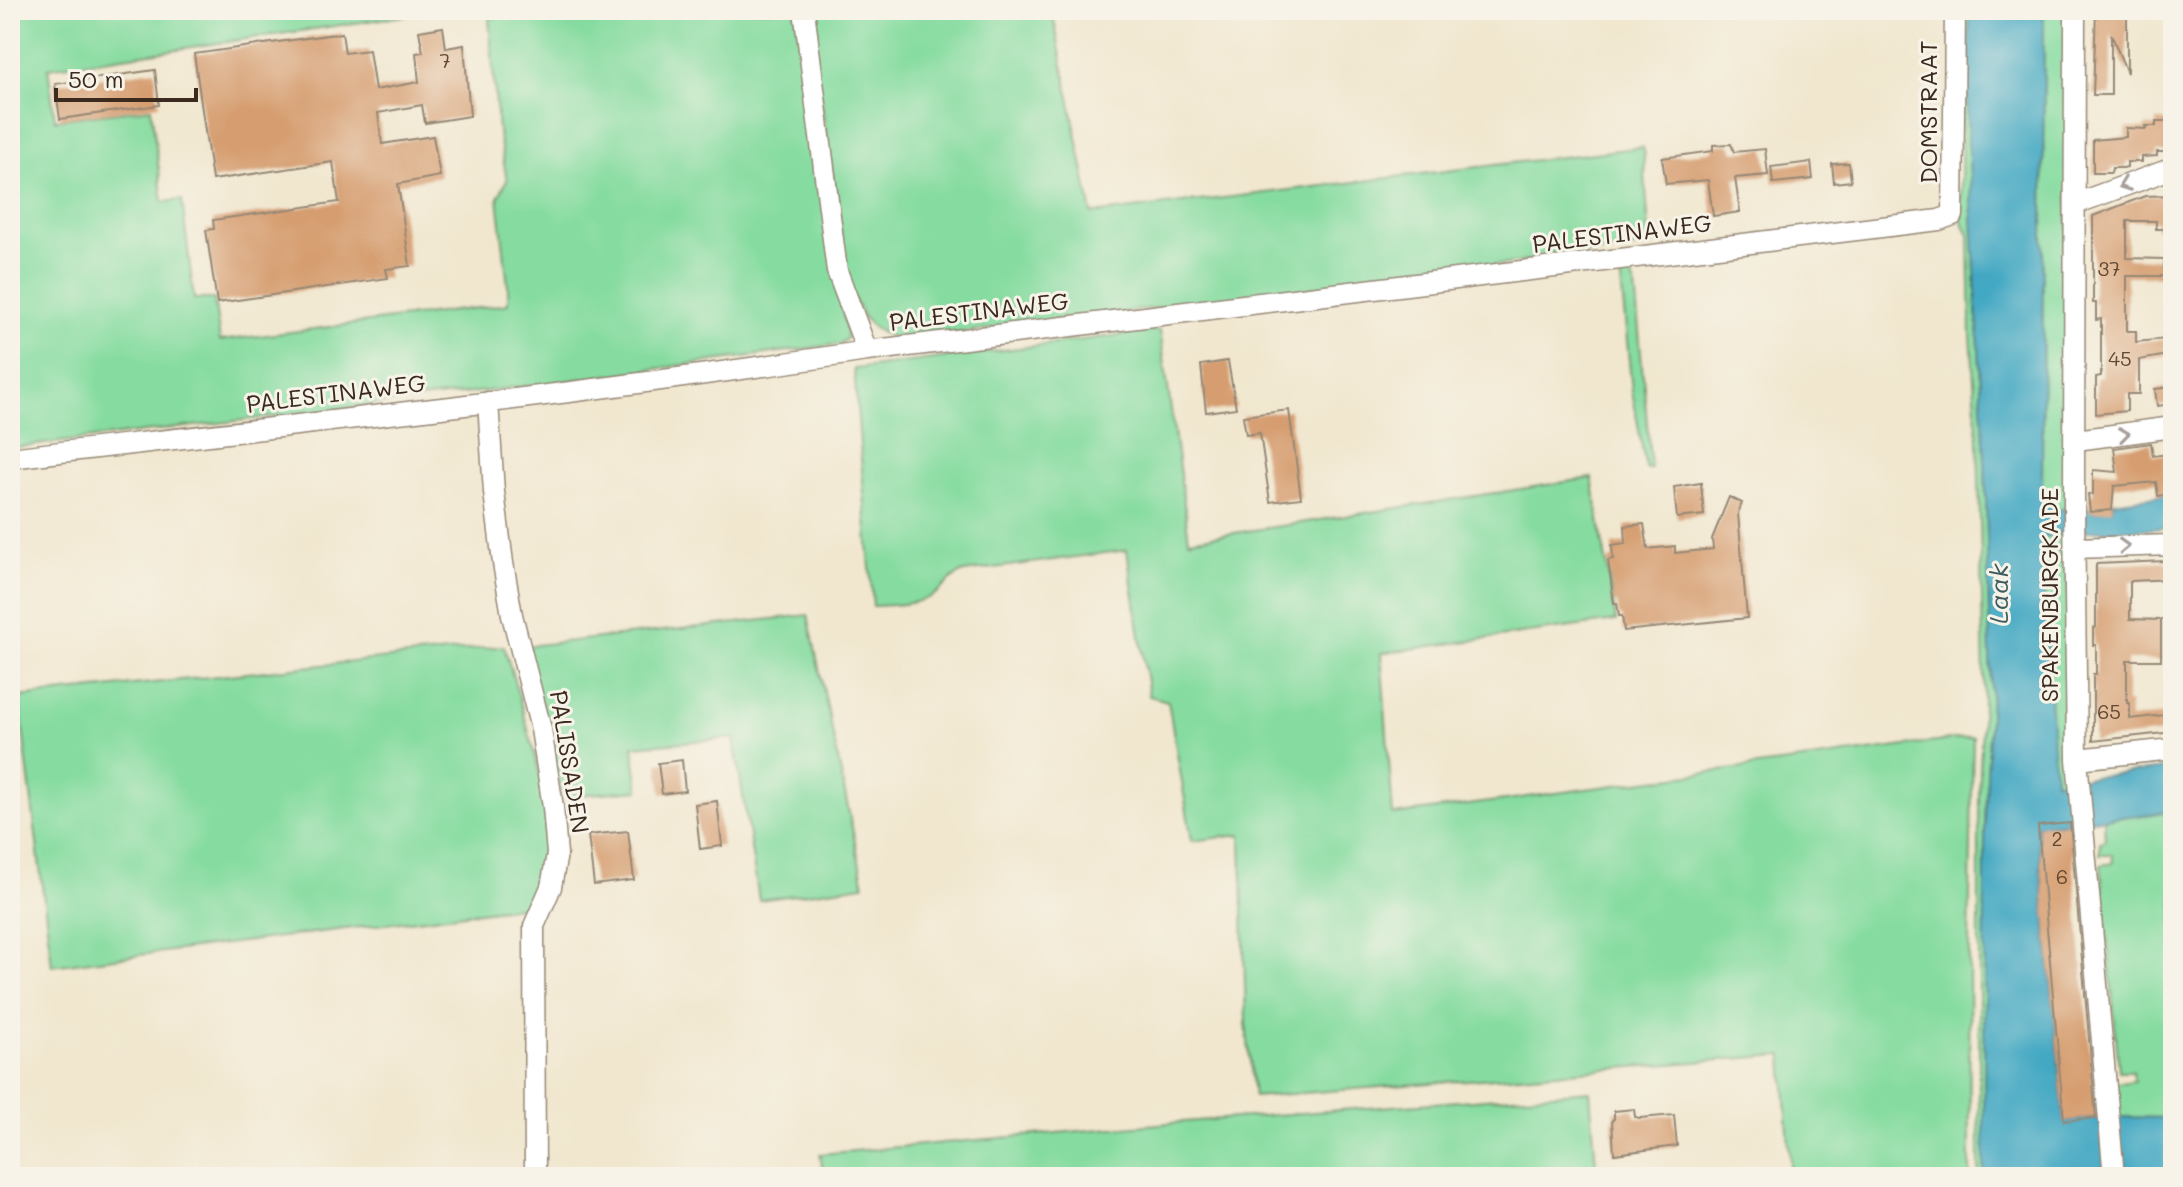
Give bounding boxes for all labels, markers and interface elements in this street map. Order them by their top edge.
street label: DOMSTRAAT [1912,40,1943,184]
house number: 7 [439,47,451,73]
scale bar [56,52,196,102]
text: 50 m [68,63,124,94]
one-way arrow [2118,175,2132,192]
street label: PALESTINAWEG [1531,206,1713,259]
house number: 37 [2098,255,2120,281]
street label: PALESTINAWEG [888,284,1070,337]
house number: 45 [2108,345,2132,371]
street label: PALESTINAWEG [245,366,427,419]
one-way arrow [2118,425,2131,442]
street label: SPAKENBURGKADE [2033,488,2064,702]
one-way arrow [2118,538,2131,555]
water label: Laak [1981,563,2015,624]
street label: PALISSADEN [544,688,597,835]
house number: 65 [2097,698,2121,724]
house number: 2 [2051,825,2063,851]
house number: 6 [2056,863,2068,889]

